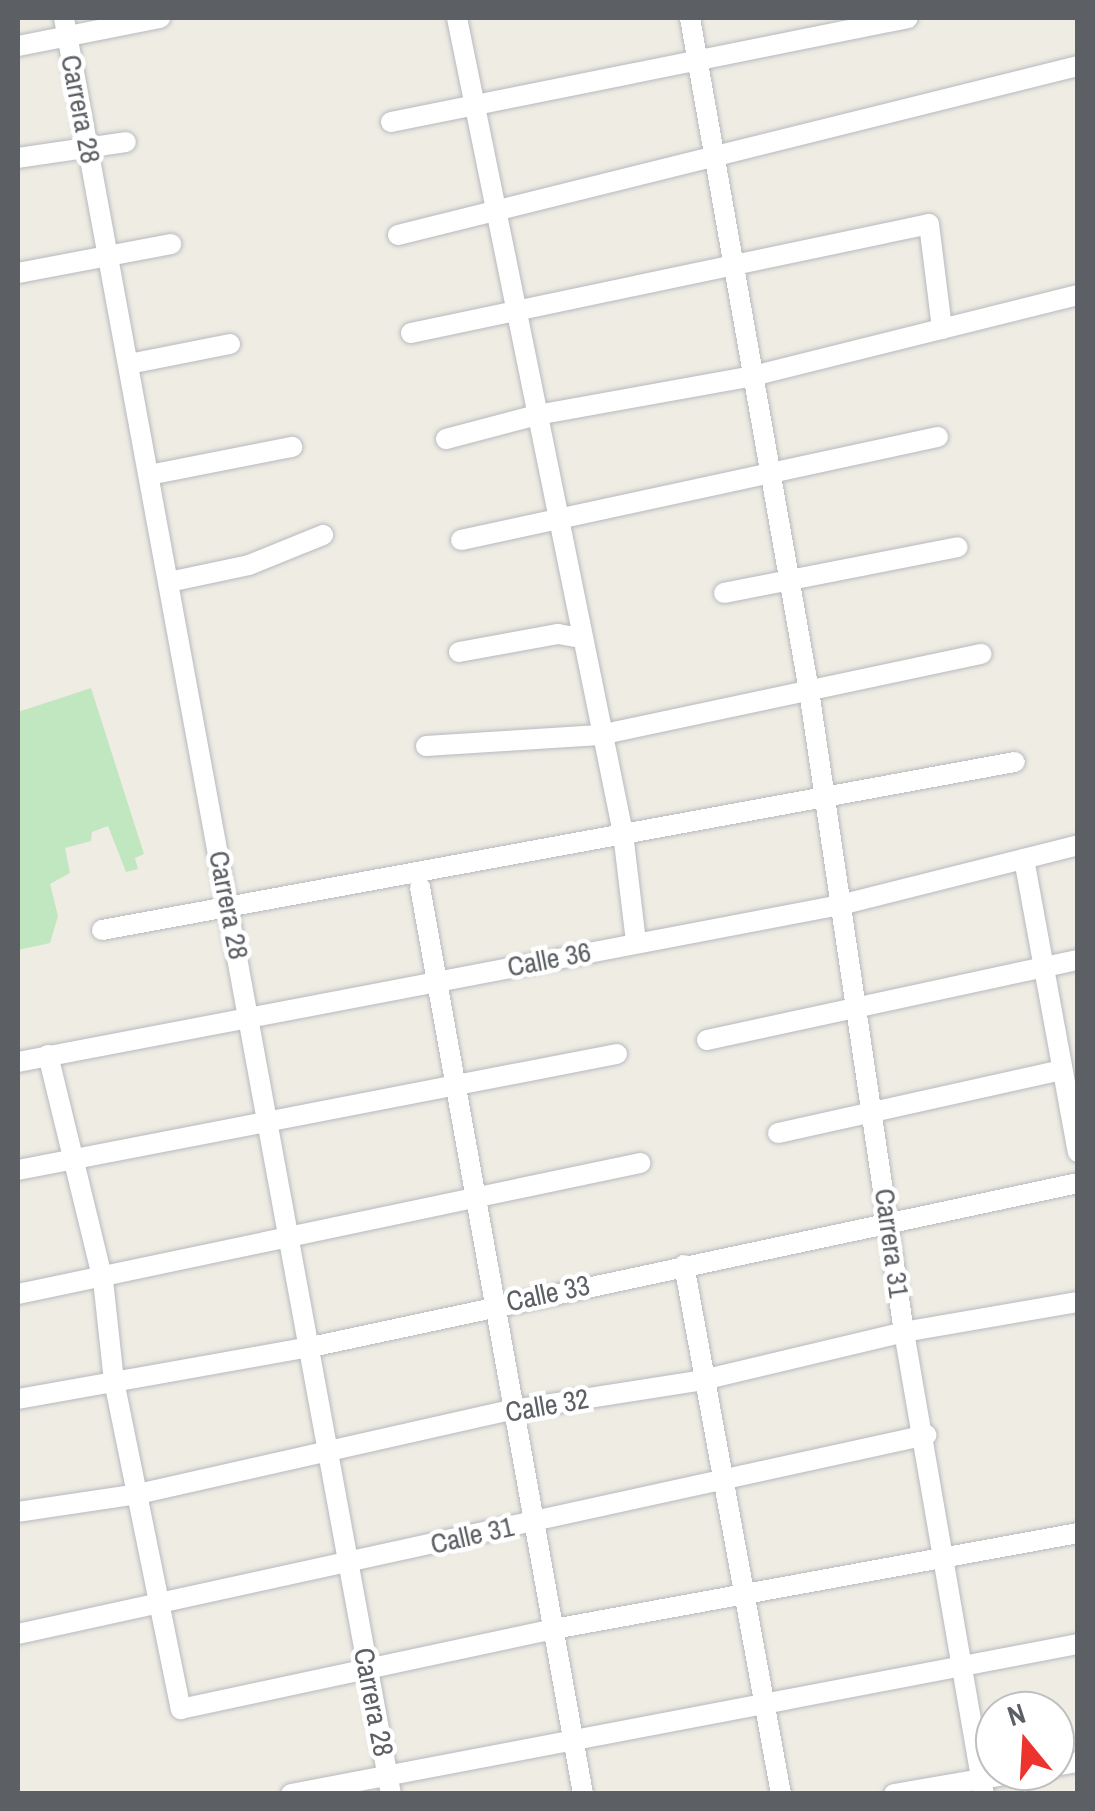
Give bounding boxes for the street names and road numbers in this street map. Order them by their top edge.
street label: Carrera 28 [54,52,108,166]
street label: Carrera 28 [202,848,256,962]
street label: Calle 36 [504,934,594,984]
street label: Carrera 31 [868,1186,916,1300]
street label: Calle 33 [503,1268,593,1318]
street label: Calle 32 [503,1381,591,1429]
street label: Calle 31 [427,1509,517,1561]
street label: Carrera 28 [347,1645,401,1759]

